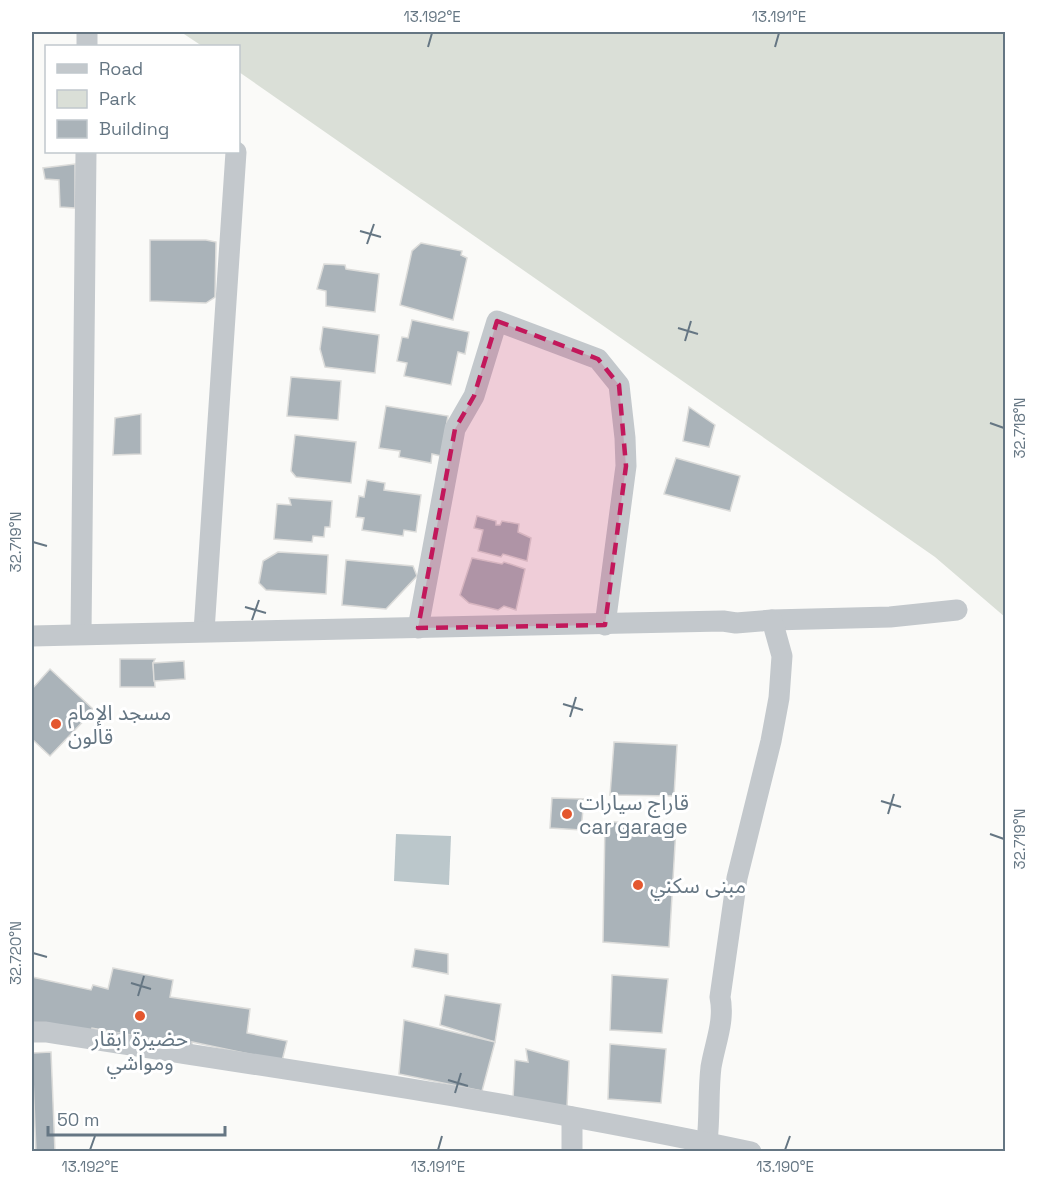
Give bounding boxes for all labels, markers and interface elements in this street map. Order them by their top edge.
text: 13.192°E [403,7,461,26]
text: 13.191°E [752,7,806,26]
legend [45,45,240,153]
text: Road [99,57,143,80]
text: Park [99,87,137,110]
text: Building [99,117,169,140]
text: 32.718°N [1010,398,1029,458]
text: 32.719°N [6,512,25,572]
place label: مسجد الإمام قالون [68,699,171,750]
marker: مسجد الإمام قالون [49,717,63,731]
place label: قاراج سيارات car garage [579,789,689,840]
marker: قاراج سيارات car garage [560,807,574,821]
text: 32.719°N [1010,809,1029,869]
place label: مبنى سكني [650,872,746,901]
marker: مبنى سكني [631,878,645,892]
text: 32.720°N [6,921,25,985]
marker: حضيرة ابقار ومواشي [133,1009,147,1023]
place label: حضيرة ابقار ومواشي [91,1025,188,1078]
scale bar [48,1099,225,1137]
text: 50 m [57,1108,99,1131]
text: 13.192°E [61,1157,119,1176]
text: 13.191°E [411,1157,465,1176]
text: 13.190°E [756,1157,814,1176]

